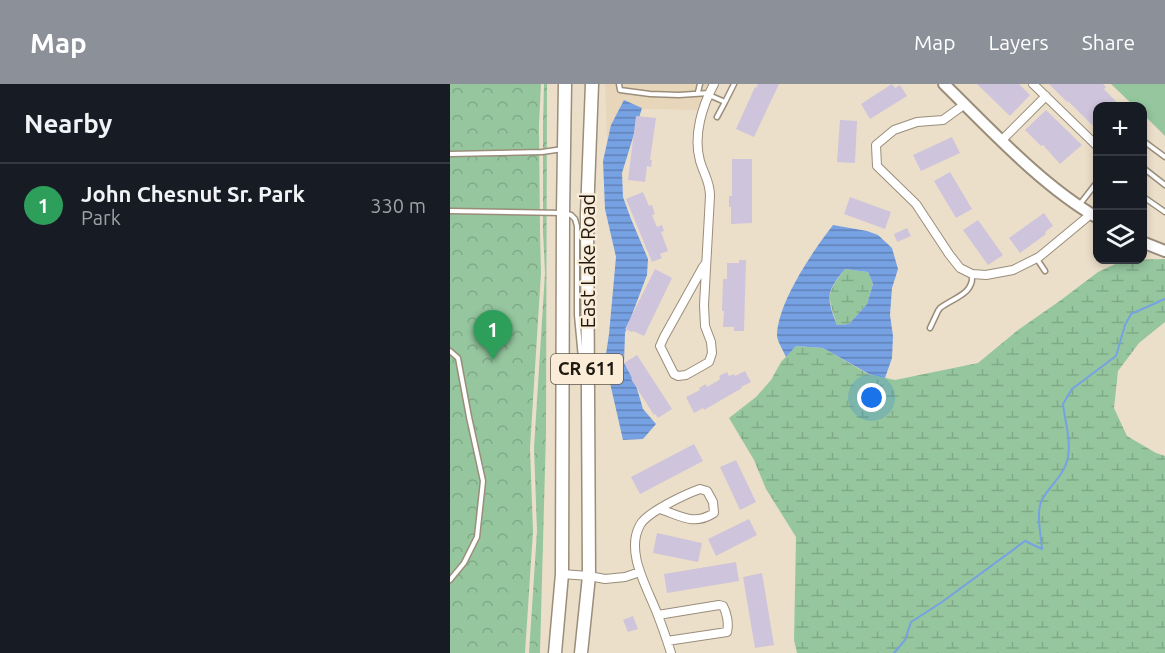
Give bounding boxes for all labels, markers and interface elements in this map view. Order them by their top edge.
text: Map [30,27,87,58]
text: Map [914,30,955,54]
text: Layers [988,30,1049,54]
text: Share [1082,30,1135,54]
map controls [1093,102,1147,264]
button: + [1093,102,1147,156]
text: Nearby [24,109,112,138]
button: − [1093,156,1147,210]
text: John Chesnut Sr. Park [81,181,305,206]
text: 1 [38,194,49,217]
text: 330 m [370,194,426,217]
street label: East Lake Road [576,194,599,328]
text: Park [81,206,121,229]
button: layers [1093,210,1147,264]
pin: 1 [474,310,513,360]
road number: CR 611 [551,354,623,384]
your location [857,383,886,412]

